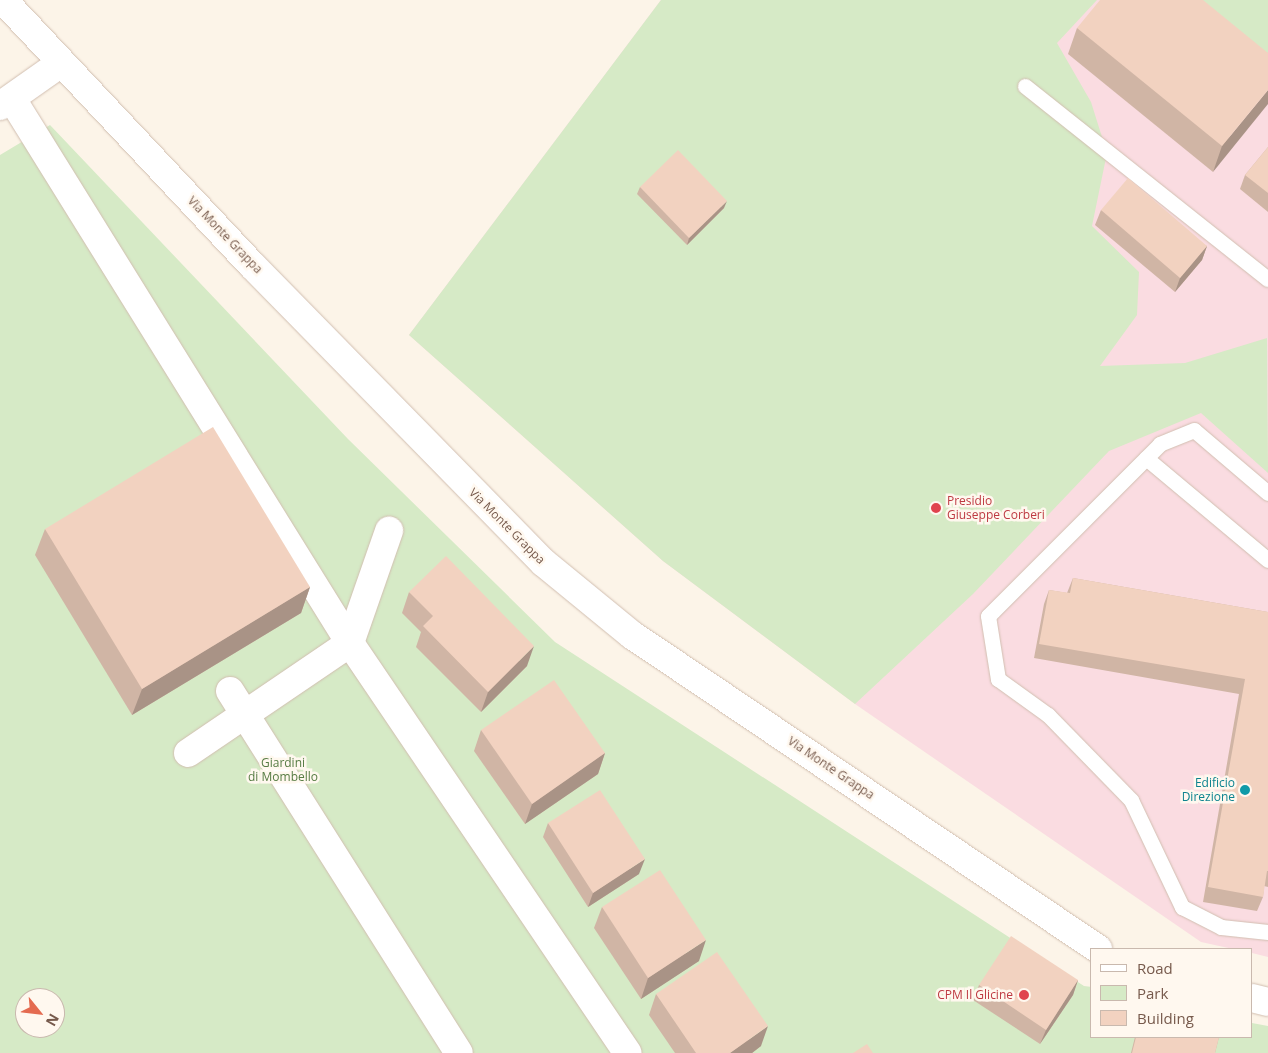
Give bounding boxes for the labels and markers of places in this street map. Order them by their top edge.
place label: Presidio Giuseppe Corberi [947,494,1045,522]
marker: Presidio Giuseppe Corberi [929,501,943,515]
place label: Edificio Direzione [1182,776,1235,804]
marker: Edificio Direzione [1239,784,1251,796]
place label: CPM Il Glicine [937,988,1013,1002]
marker: CPM Il Glicine [1017,988,1031,1002]

